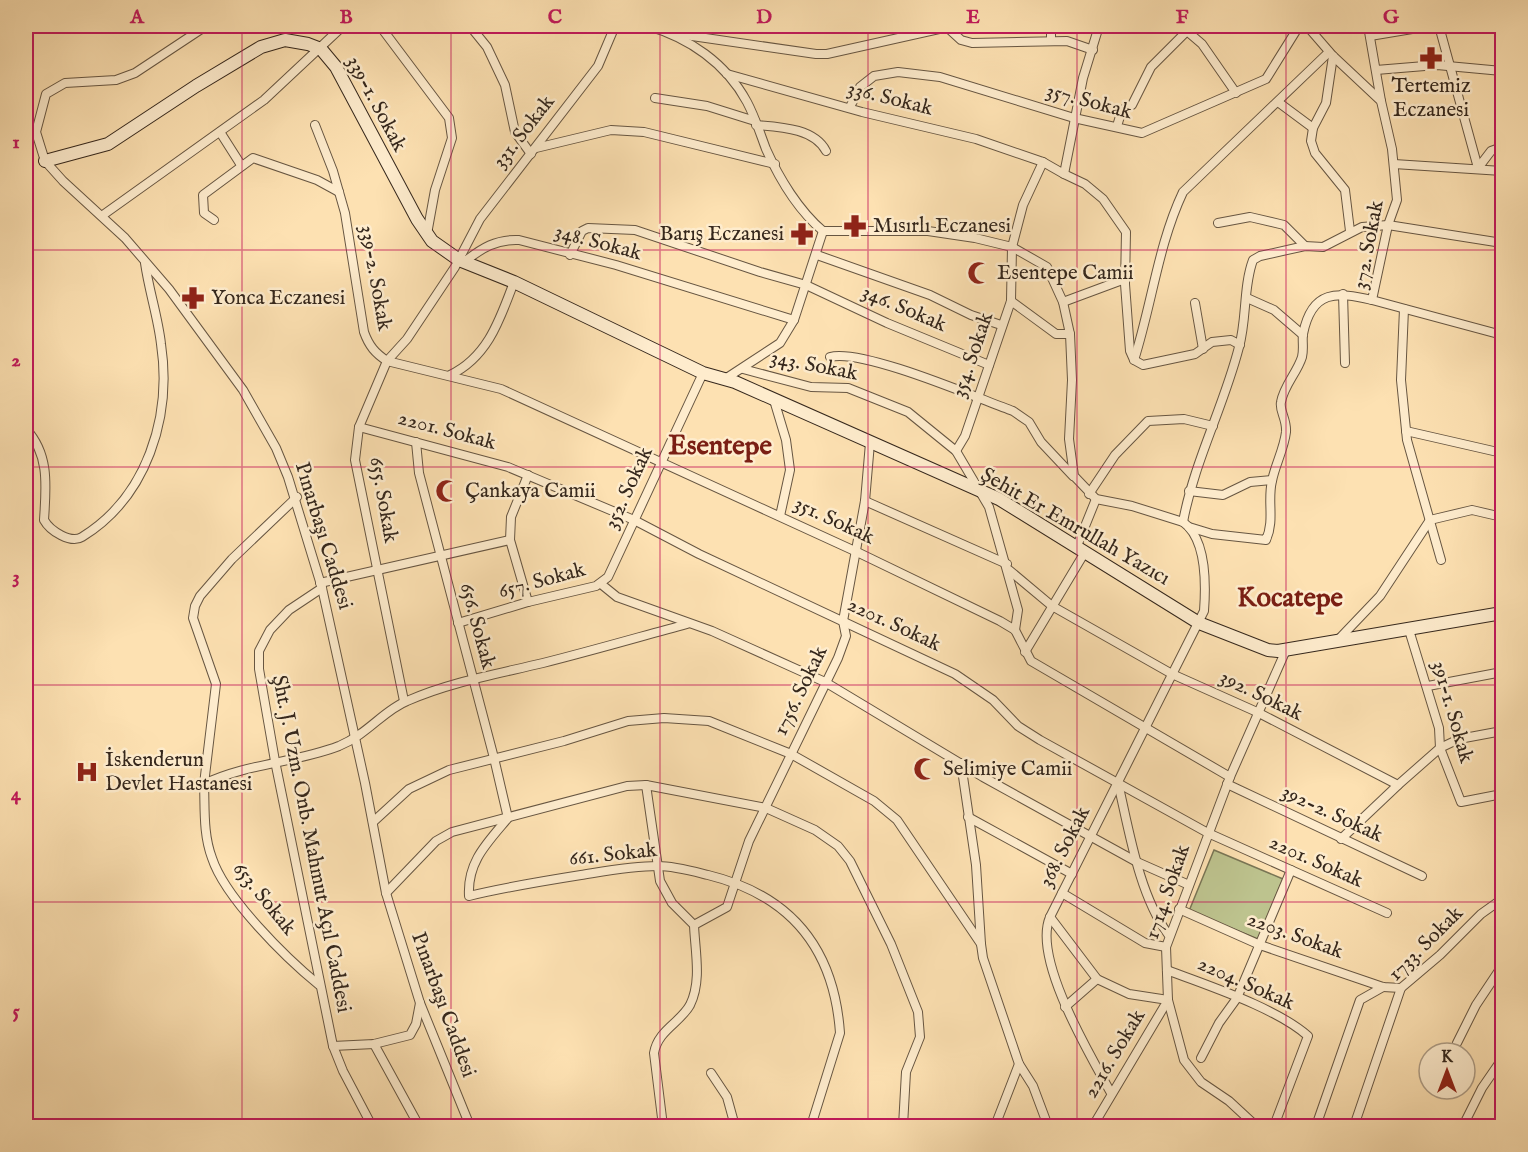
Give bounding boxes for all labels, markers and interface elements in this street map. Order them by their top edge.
text: A [129,5,145,30]
text: B [339,5,353,30]
text: C [548,5,562,30]
text: D [756,5,772,30]
text: E [966,5,980,30]
text: F [1176,5,1189,30]
text: G [1383,5,1400,30]
pharmacy icon: Tertemiz Eczanesi [1418,45,1444,71]
street label: 339-1. Sokak [339,51,413,157]
place label: Tertemiz Eczanesi [1391,73,1471,124]
street label: 336. Sokak [844,75,936,123]
street label: 357. Sokak [1043,78,1136,127]
street label: 331. Sokak [487,89,562,174]
text: 1 [12,130,20,155]
street label: 372. Sokak [1347,197,1391,292]
pharmacy icon: Mısırlı Eczanesi [842,213,868,239]
place label: Mısırlı Eczanesi [873,213,1011,240]
street label: 348. Sokak [552,218,645,268]
place label: Barış Eczanesi [660,221,784,248]
pharmacy icon: Barış Eczanesi [789,221,815,247]
street label: 339-2. Sokak [352,223,398,334]
mosque icon: Esentepe Camii [966,260,992,286]
place label: Esentepe Camii [997,260,1134,287]
street label: 346. Sokak [857,279,951,339]
pharmacy icon: Yonca Eczanesi [180,285,206,311]
place label: Yonca Eczanesi [211,285,345,312]
street label: 354. Sokak [946,308,1000,401]
street label: 343. Sokak [768,344,861,388]
text: 2 [11,348,21,373]
street label: 2201. Sokak [395,405,500,457]
district label: Esentepe [668,430,772,464]
street label: 352. Sokak [598,442,660,534]
street label: 655. Sokak [362,455,404,546]
street label: Pınarbaşı Caddesi [288,459,358,613]
street label: Şehit Er Emrullah Yazıcı [975,462,1175,592]
mosque icon: Çankaya Camii [434,478,460,504]
place label: Çankaya Camii [465,478,596,505]
street label: 351. Sokak [789,491,879,552]
street label: 657. Sokak [496,556,589,606]
text: 3 [12,565,20,590]
street label: 656. Sokak [453,580,502,673]
district label: Kocatepe [1237,582,1344,616]
street label: 2201. Sokak [843,592,946,659]
street label: 1756. Sokak [768,641,835,740]
street label: 391-1. Sokak [1425,658,1480,767]
street label: 392. Sokak [1215,664,1308,728]
street label: Şht. J. Uzm. Onb. Mahmut Açıl Caddesi [265,673,357,1015]
place label: İskenderun Devlet Hastanesi [105,747,252,798]
mosque icon: Selimiye Camii [912,756,938,782]
place label: Selimiye Camii [943,756,1072,783]
hospital icon: İskenderun Devlet Hastanesi [74,759,100,785]
street label: 392-2. Sokak [1277,779,1388,850]
text: 4 [11,782,22,807]
street label: 368. Sokak [1033,801,1097,892]
street label: 2201. Sokak [1265,829,1368,895]
street label: 661. Sokak [568,837,659,873]
street label: 1714. Sokak [1139,840,1197,943]
street label: 653. Sokak [226,857,302,942]
street label: 1733. Sokak [1383,900,1470,987]
street label: 2203. Sokak [1243,906,1348,966]
street label: Pınarbaşı Caddesi [404,929,482,1081]
street label: 2204. Sokak [1193,951,1299,1018]
text: 5 [12,999,20,1024]
street label: 2216. Sokak [1078,1004,1152,1103]
north arrow [1417,1041,1477,1101]
text: K [1441,1048,1454,1068]

